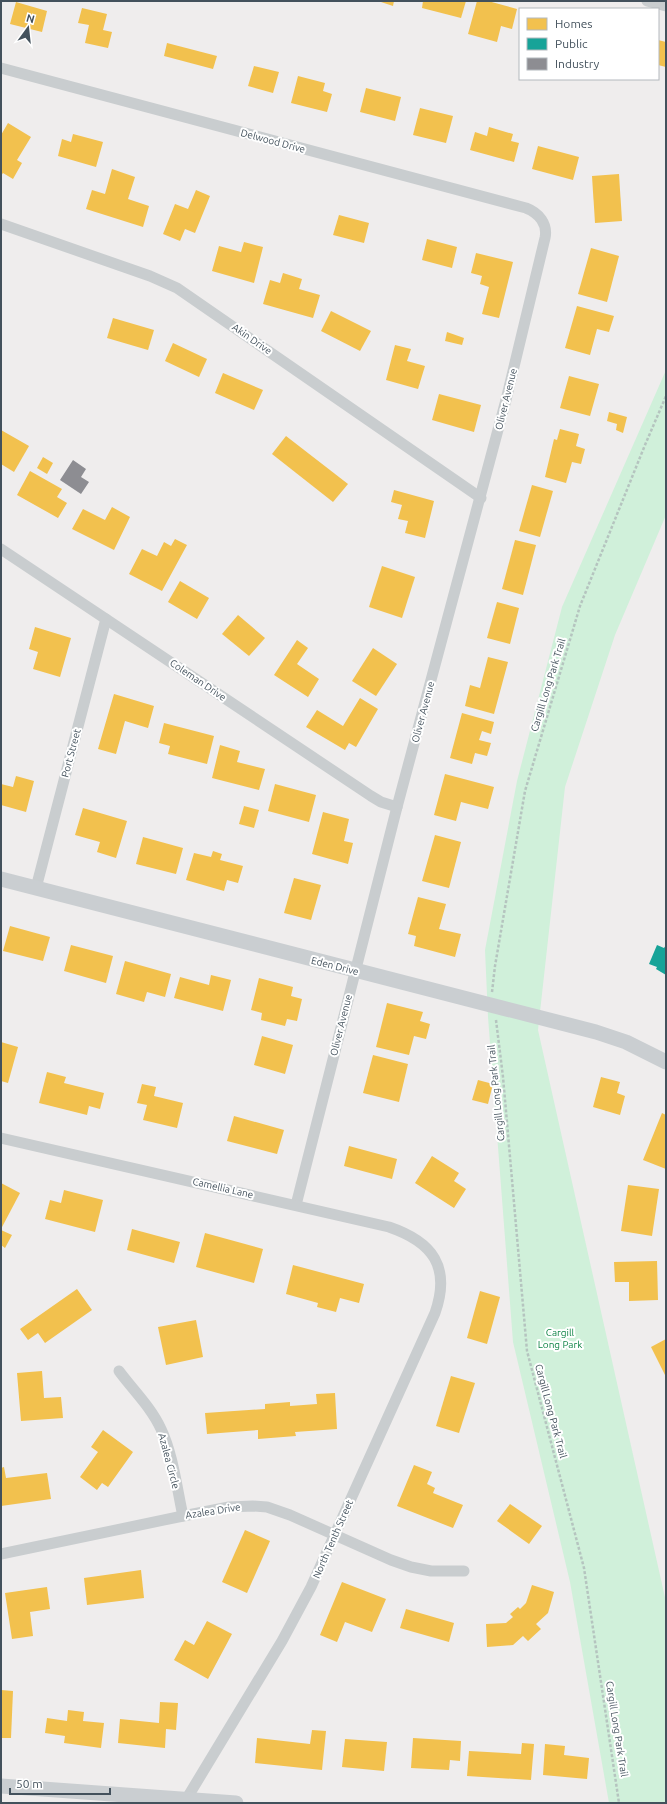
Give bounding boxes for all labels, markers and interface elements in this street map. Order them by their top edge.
north arrow [8,8,48,48]
legend [519,8,659,80]
text: N [25,11,36,25]
text: Homes [555,17,593,30]
text: Public [555,37,588,50]
text: Industry [555,57,600,70]
street label: Delwood Drive [239,127,307,155]
street label: Akin Drive [230,321,274,357]
street label: Oliver Avenue [493,367,519,431]
street label: Cargill Long Park Trail [529,637,568,733]
street label: Coleman Drive [168,657,228,703]
street label: Oliver Avenue [410,680,436,744]
street label: Port Street [59,728,83,778]
street label: Eden Drive [310,955,360,977]
street label: Oliver Avenue [328,993,354,1057]
street label: Cargill Long Park Trail [485,1044,507,1142]
street label: Camellia Lane [192,1176,254,1200]
park label: Cargill Long Park [538,1327,582,1350]
street label: Cargill Long Park Trail [533,1363,569,1460]
street label: Azalea Circle [156,1432,182,1490]
street label: North Tenth Street [311,1498,355,1580]
street label: Azalea Drive [185,1501,241,1521]
street label: Cargill Long Park Trail [604,1680,630,1778]
scale bar [10,1770,110,1796]
text: 50 m [16,1777,43,1790]

